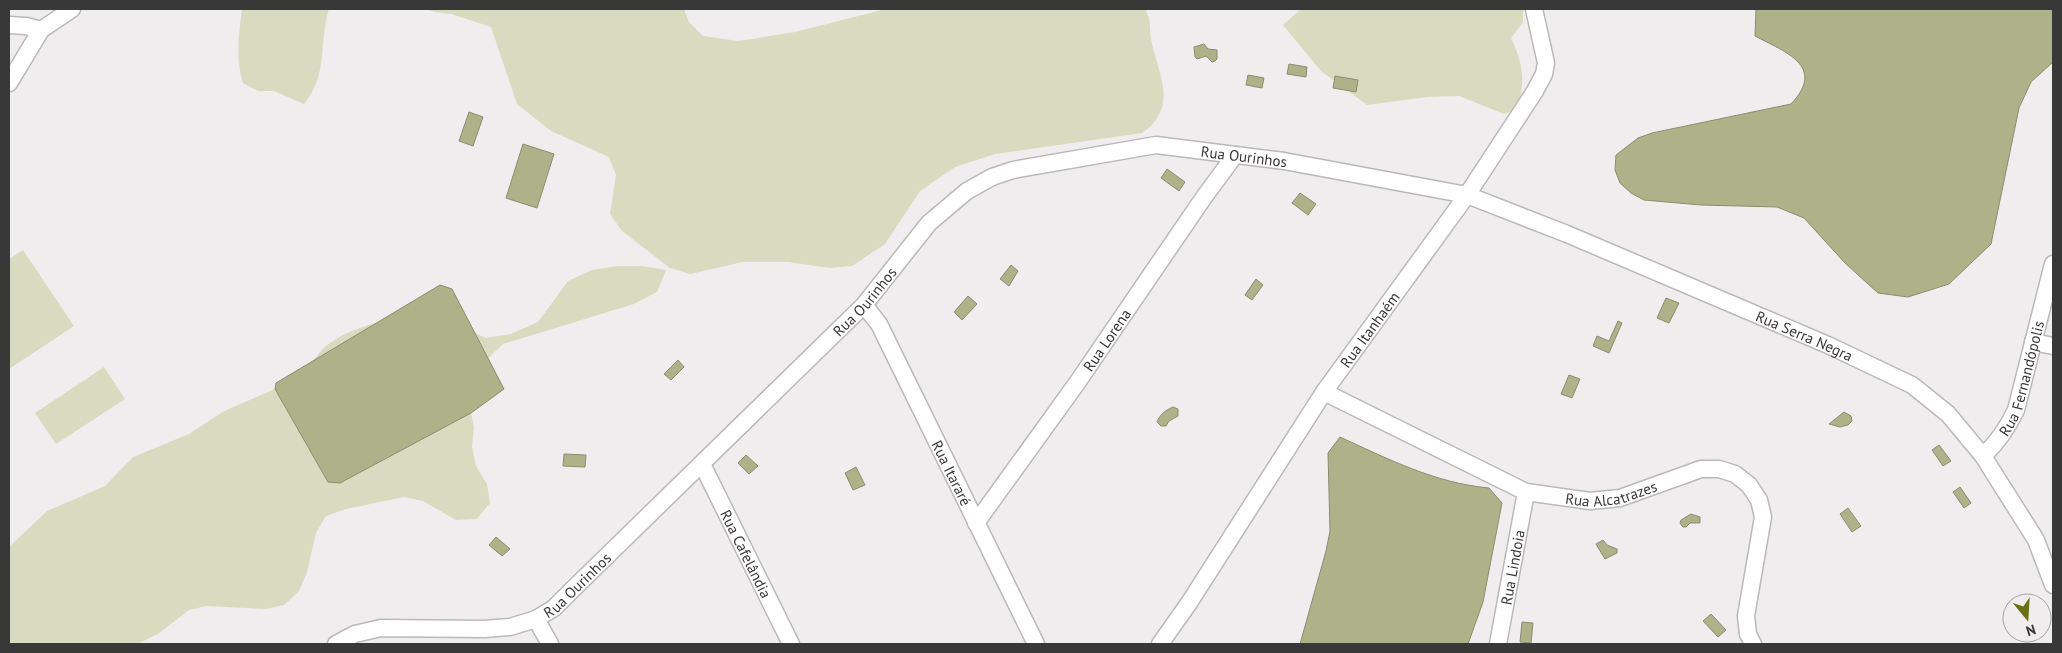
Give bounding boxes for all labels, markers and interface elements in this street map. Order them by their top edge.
street label: Rua Ourinhos [1200,141,1288,171]
street label: Rua Ourinhos [828,263,900,340]
street label: Rua Itanhaém [1336,288,1403,371]
street label: Rua Lorena [1078,305,1135,375]
street label: Rua Serra Negra [1753,306,1856,365]
street label: Rua Fernandópolis [1994,319,2048,439]
street label: Rua Itararé [928,437,976,509]
street label: Rua Alcatrazes [1564,476,1659,510]
street label: Rua Cafelândia [717,506,776,601]
street label: Rua Lindoia [1496,528,1528,606]
street label: Rua Ourinhos [540,548,615,622]
north arrow [2002,593,2052,643]
text: N [2024,620,2038,640]

